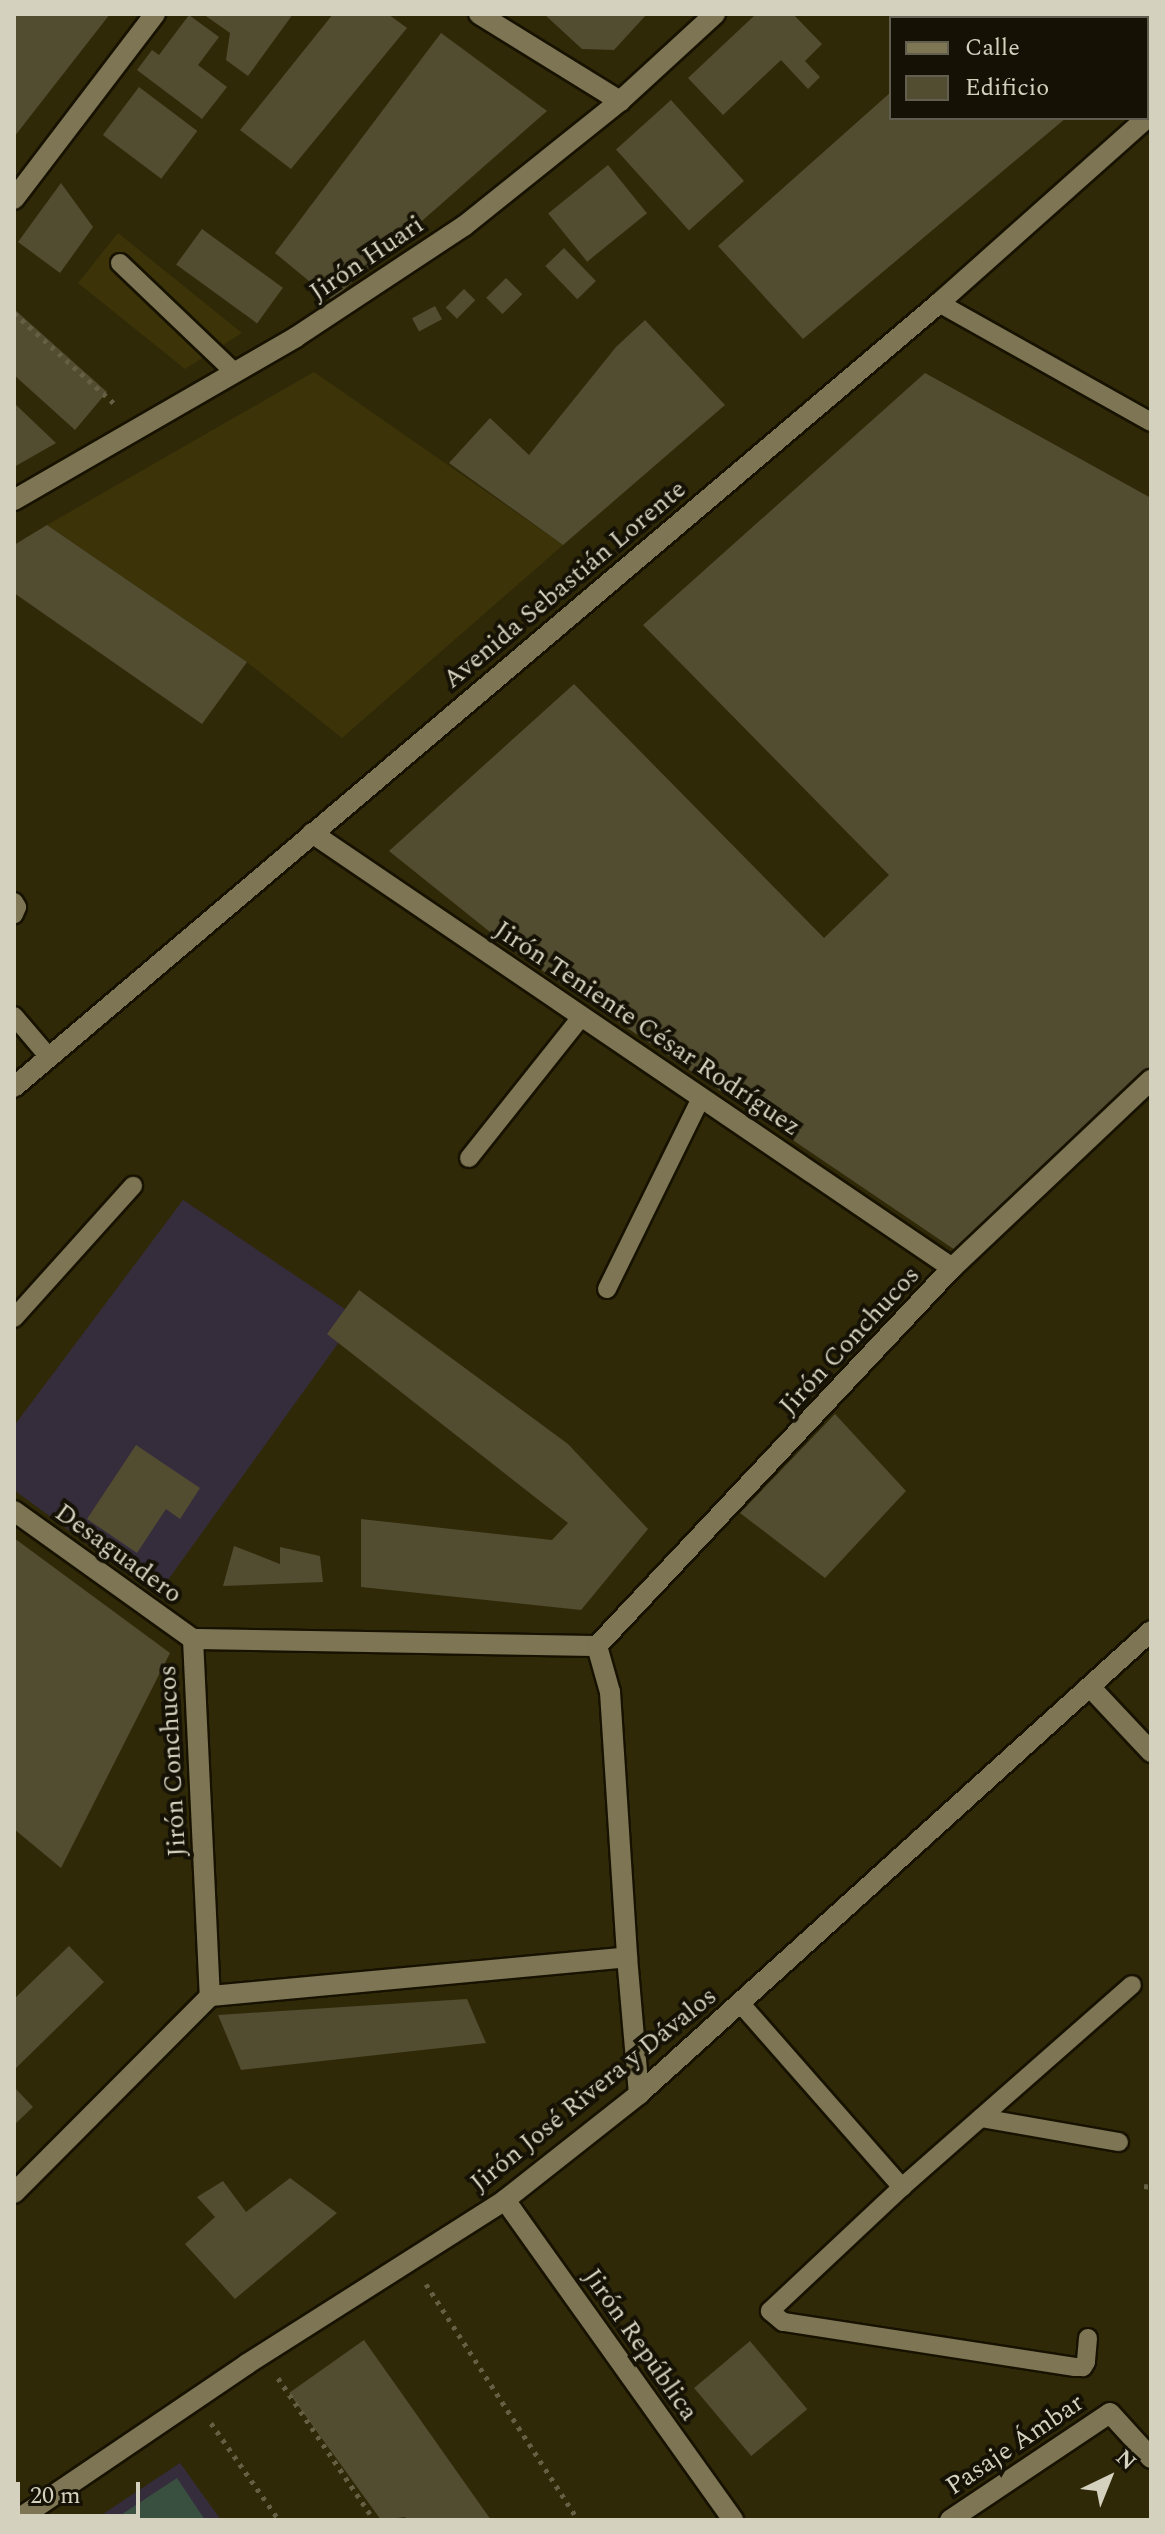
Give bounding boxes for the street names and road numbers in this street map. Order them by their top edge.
street label: Jirón Huari [304,209,430,309]
street label: Avenida Sebastián Lorente [437,474,693,696]
street label: Jirón Teniente César Rodríguez [488,915,806,1143]
street label: Jirón Conchucos [773,1260,927,1422]
street label: Desaguadero [48,1497,188,1611]
street label: Jirón Conchucos [152,1664,194,1858]
street label: Jirón José Rivera y Dávalos [465,1981,723,2199]
street label: Jirón República [576,2263,704,2427]
street label: Pasaje Ámbar [940,2388,1090,2502]

